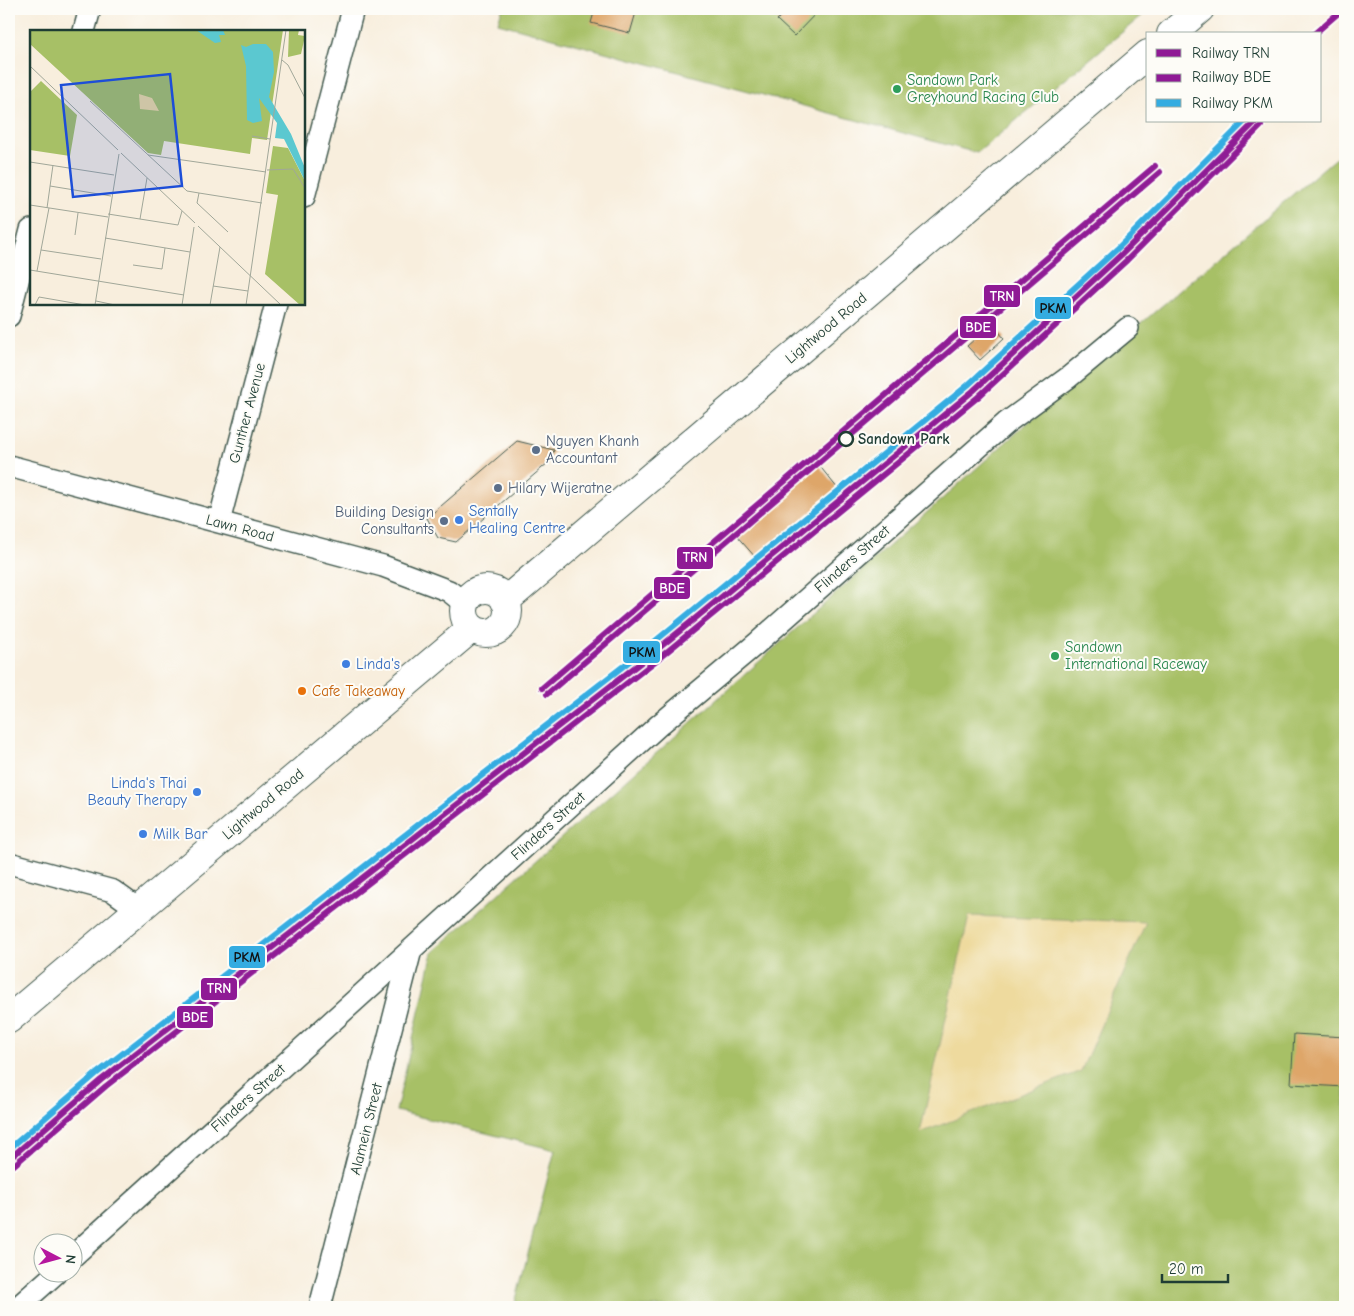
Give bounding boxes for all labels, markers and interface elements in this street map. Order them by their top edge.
inset map [30,30,305,305]
legend [1146,32,1322,122]
text: Railway TRN [1192,44,1270,62]
text: Railway BDE [1192,68,1271,86]
place label: Sandown Park Greyhound Racing Club [907,71,1059,106]
marker: Sandown Park Greyhound Racing Club [891,83,903,95]
text: Railway PKM [1192,94,1273,112]
line badge: TRN [983,284,1021,308]
text: TRN [990,288,1014,305]
street label: Lightwood Road [781,289,871,367]
line badge: PKM [1034,296,1072,320]
text: PKM [1040,300,1066,317]
line badge: BDE [959,315,997,339]
text: BDE [965,319,991,336]
street label: Gunther Avenue [225,360,269,465]
place label: Sandown Park [858,430,950,448]
marker: Sandown Park [838,431,854,447]
place label: Nguyen Khanh Accountant [546,432,639,467]
marker: Nguyen Khanh Accountant [530,444,542,456]
place label: Hilary Wijeratne [508,479,612,497]
marker: Hilary Wijeratne [492,482,504,494]
place label: Sentally Healing Centre [469,502,566,537]
place label: Building Design Consultants [335,503,434,538]
street label: Lawn Road [204,510,276,546]
marker: Sentally Healing Centre [453,514,465,526]
marker: Building Design Consultants [438,515,450,527]
street label: Flinders Street [811,521,894,597]
line badge: TRN [676,546,714,570]
text: TRN [683,549,707,566]
line badge: BDE [653,576,691,600]
text: BDE [659,580,685,597]
place label: Sandown International Raceway [1065,638,1207,673]
line badge: PKM [622,640,661,664]
text: PKM [629,644,655,661]
marker: Sandown International Raceway [1049,650,1061,662]
place label: Linda's [356,655,400,673]
marker: Linda's [340,658,352,670]
place label: Cafe Takeaway [312,682,405,700]
marker: Cafe Takeaway [296,685,308,697]
street label: Lightwood Road [218,765,308,843]
place label: Linda's Thai Beauty Therapy [87,774,187,809]
marker: Linda's Thai Beauty Therapy [191,786,203,798]
street label: Flinders Street [507,787,589,864]
place label: Milk Bar [153,825,208,843]
marker: Milk Bar [137,828,149,840]
line badge: PKM [228,945,266,969]
text: PKM [234,949,260,966]
line badge: TRN [200,977,238,1001]
text: TRN [207,980,231,997]
line badge: BDE [176,1005,214,1029]
text: BDE [182,1009,208,1026]
street label: Flinders Street [207,1059,289,1136]
street label: Alamein Street [346,1081,386,1177]
north arrow [32,1234,82,1284]
scale bar [1162,1251,1228,1283]
text: N [62,1254,79,1265]
text: 20 m [1169,1260,1203,1278]

